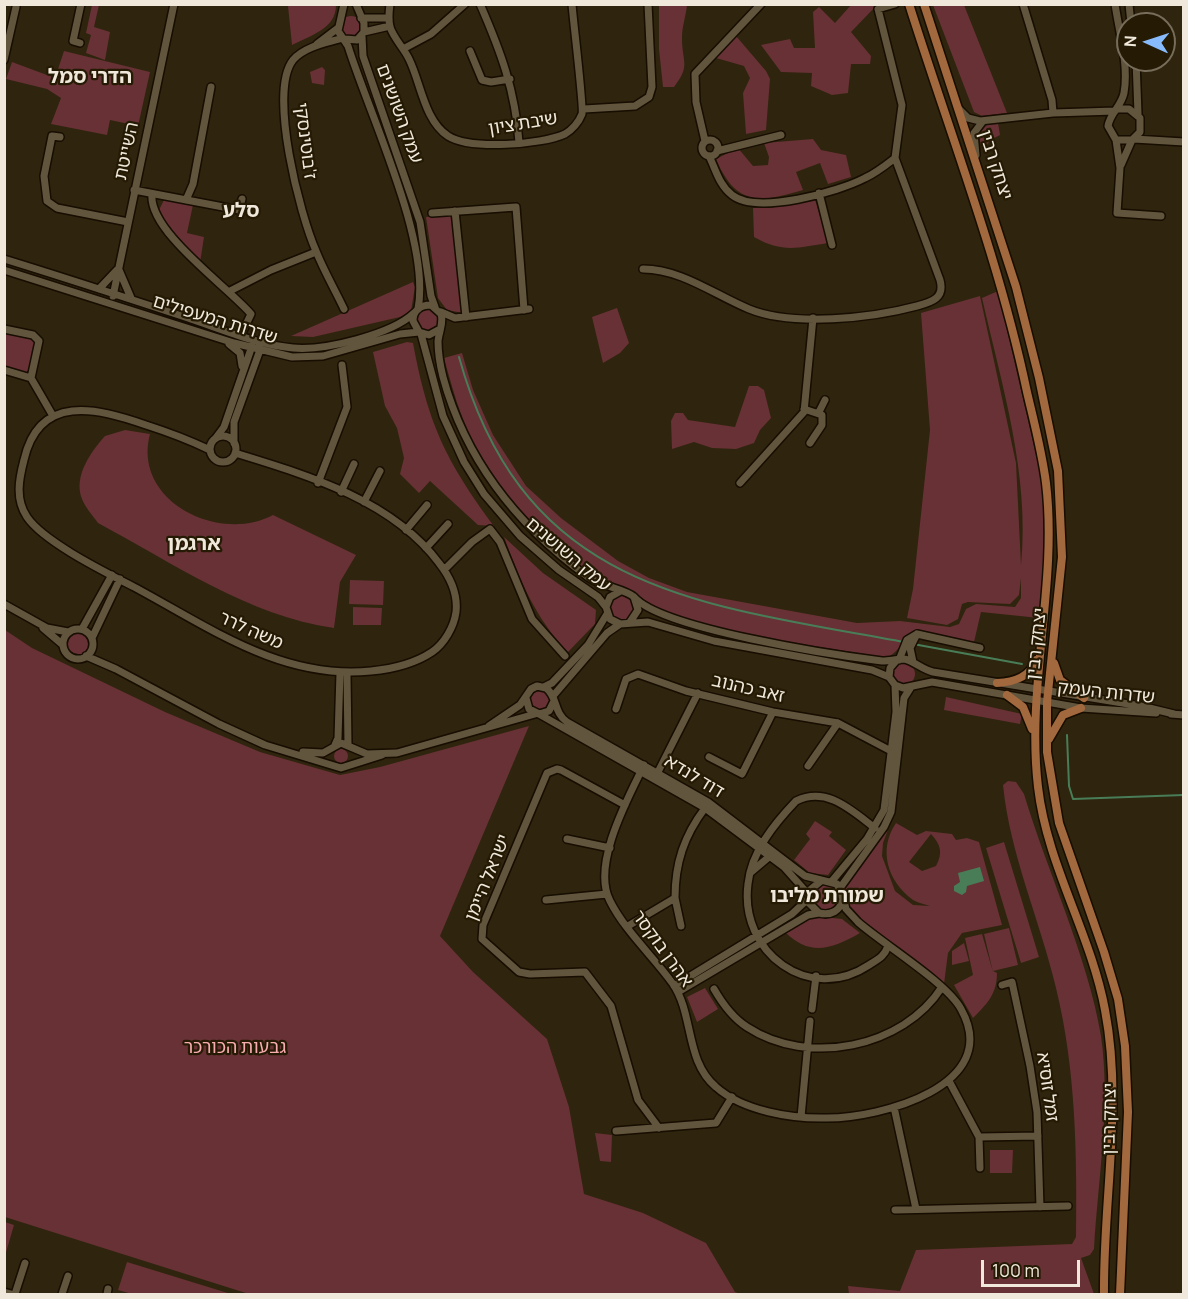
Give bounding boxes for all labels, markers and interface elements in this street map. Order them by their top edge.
north arrow [1116,12,1176,72]
text: N [1119,35,1141,47]
street label: עמק השושנים [371,61,427,167]
district label: הדרי סמל [48,65,132,89]
street label: ז'בוטינסקי [290,102,320,180]
street label: שיבת ציון [487,108,559,140]
street label: השייטת [110,120,144,182]
street label: יצחק רבין [974,127,1016,203]
district label: סלע [222,199,260,223]
street label: שדרות המעפילים [150,291,280,349]
street label: עמק השושנים [521,513,615,597]
district label: ארגמן [167,532,221,556]
street label: משה לרר [216,607,286,655]
street label: יצחק רבין [1022,607,1052,681]
street label: זאב כהנוב [709,670,787,708]
street label: שדרות העמק [1056,677,1156,709]
street label: דוד לנדא [660,751,728,803]
street label: ישראל היימן [461,832,515,924]
district label: שמורת מליבו [770,884,884,908]
street label: אהרן בוקסר [627,906,697,992]
park label: גבעות הכורכר [184,1037,286,1059]
street label: זמל זוסיא [1031,1051,1063,1123]
street label: יצחק רבין [1099,1083,1121,1155]
scale bar [984,1248,1083,1286]
text: 100 m [992,1258,1040,1282]

